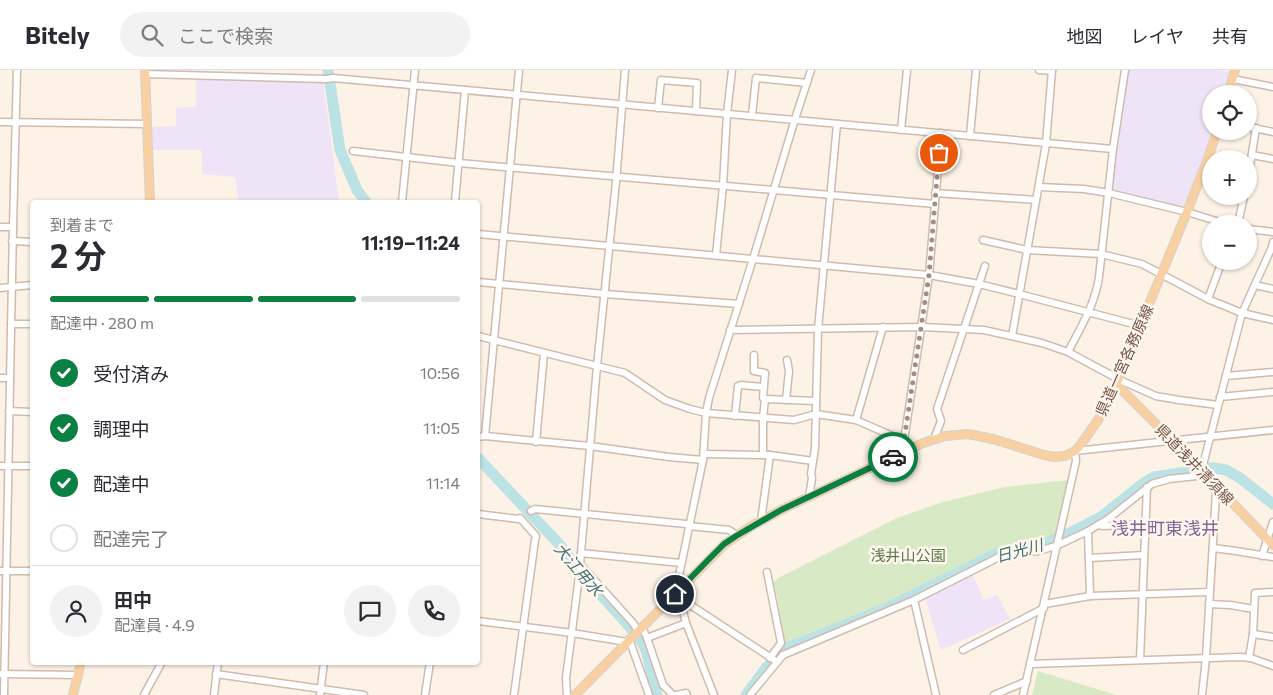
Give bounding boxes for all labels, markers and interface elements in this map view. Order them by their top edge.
search box [120,12,470,57]
text: Bitely [25,20,90,49]
icon: search [138,21,166,49]
text: ここで検索 [178,24,273,47]
text: 地図 [1067,25,1103,47]
text: レイヤ [1131,25,1184,47]
text: 共有 [1212,25,1248,47]
map controls [1202,85,1257,270]
button: locate [1202,85,1257,140]
pin [918,132,960,174]
icon: bag [925,139,953,167]
button: + [1202,150,1257,205]
text: 到着まで [50,215,114,234]
button: − [1202,215,1257,270]
text: 11:19–11:24 [361,231,460,254]
text: 2 分 [50,235,106,275]
street label: 県道一宮各務原線 [1091,302,1157,418]
text: 配達中 · 280 m [50,313,154,332]
icon: check [50,359,78,387]
text: 受付済み [93,362,169,385]
text: 10:56 [420,363,460,382]
icon: check [50,414,78,442]
text: 調理中 [93,417,150,440]
text: 11:05 [423,418,460,437]
street label: 県道浅井清須線 [1152,420,1238,508]
courier [868,432,918,482]
icon: car [879,443,907,471]
icon: check [50,469,78,497]
text: 配達中 [93,472,150,495]
text: 11:14 [426,473,460,492]
district label: 浅井町東浅井 [1111,517,1219,539]
text: 配達完了 [93,527,169,550]
water label: 日光川 [993,534,1047,565]
water label: 大江用水 [551,539,608,601]
park label: 浅井山公園 [870,546,946,564]
pin [654,573,696,615]
icon: home [661,580,689,608]
button: person [50,585,102,637]
button: chat [344,585,396,637]
button: phone [408,585,460,637]
text: 田中 [114,588,152,611]
text: 配達員 · 4.9 [114,615,195,634]

